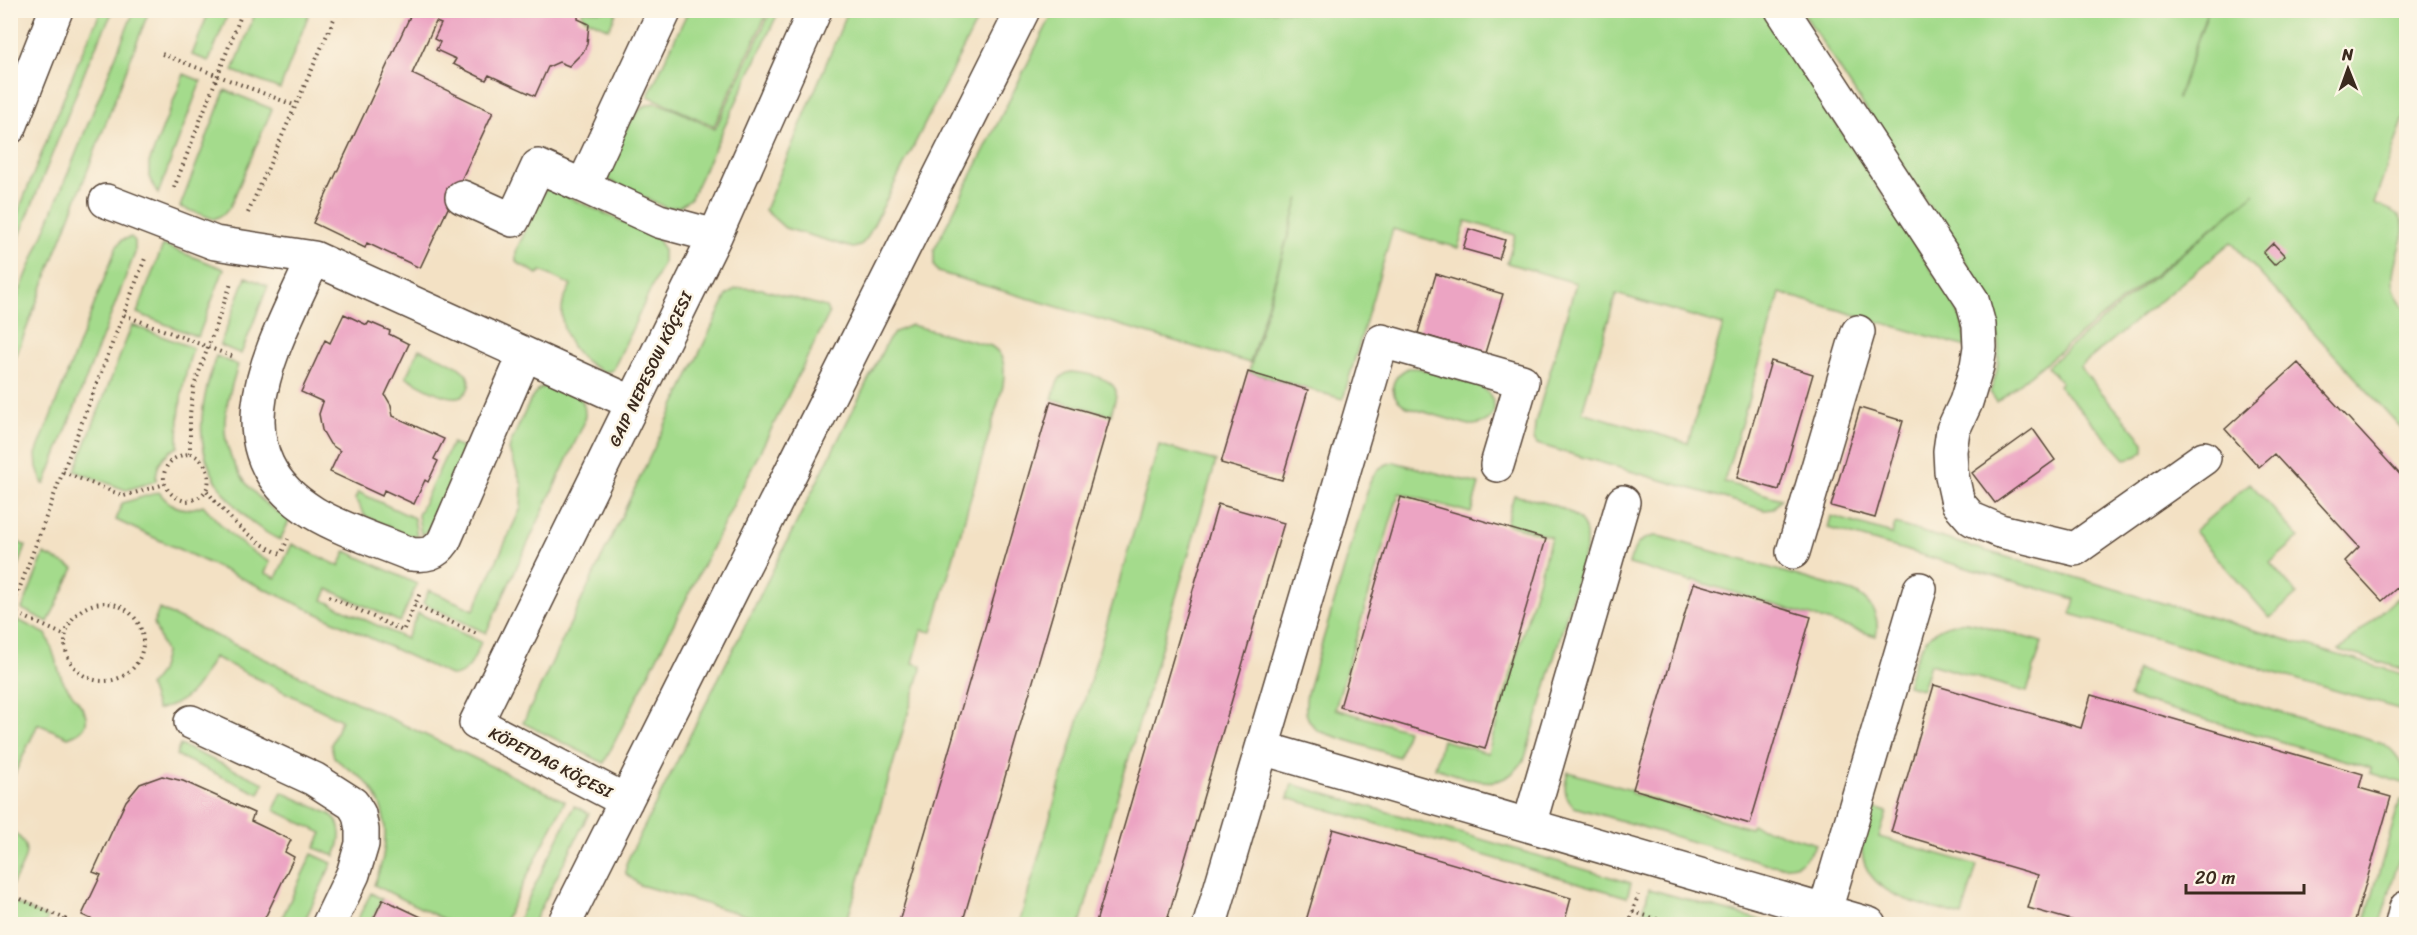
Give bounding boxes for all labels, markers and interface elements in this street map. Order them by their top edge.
north arrow [2318,39,2378,99]
text: N [2341,40,2354,69]
street label: GAIP NEPESOW KÖÇESI [600,285,701,452]
street label: KÖPETDAG KÖÇESI [484,719,619,807]
scale bar [2186,857,2304,895]
text: 20 m [2195,862,2235,894]

